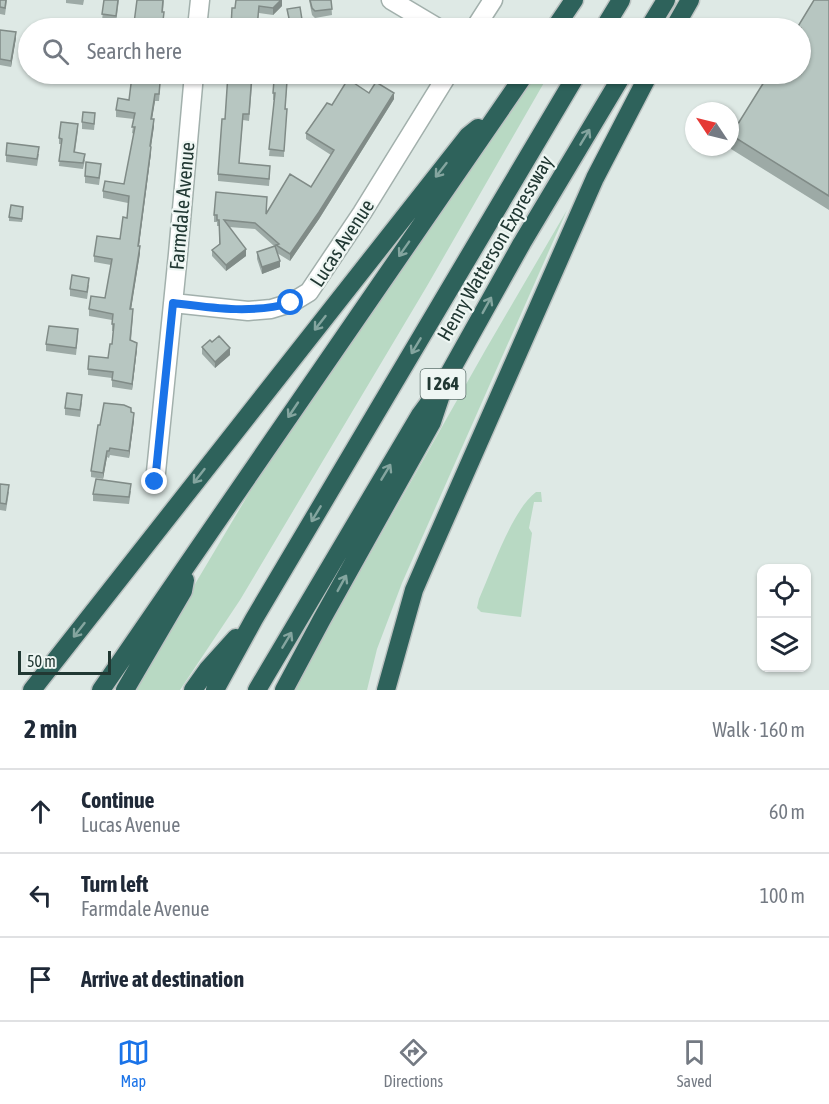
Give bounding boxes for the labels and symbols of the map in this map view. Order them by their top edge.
north arrow [685,102,739,156]
one-way arrow [580,129,592,146]
street label: Farmdale Avenue [164,141,199,271]
street label: Henry Watterson Expressway [432,151,557,344]
one-way arrow [434,162,447,178]
street label: Lucas Avenue [305,195,378,291]
one-way arrow [398,240,410,257]
route start [277,289,303,315]
one-way arrow [481,297,493,314]
one-way arrow [314,315,327,331]
one-way arrow [410,337,422,354]
road number: I 264 [420,369,466,399]
one-way arrow [287,401,299,417]
one-way arrow [381,464,393,481]
route end [141,468,167,494]
one-way arrow [193,468,206,484]
one-way arrow [310,505,322,522]
one-way arrow [336,575,348,592]
one-way arrow [72,621,85,637]
one-way arrow [281,632,293,649]
scale bar [18,648,111,676]

